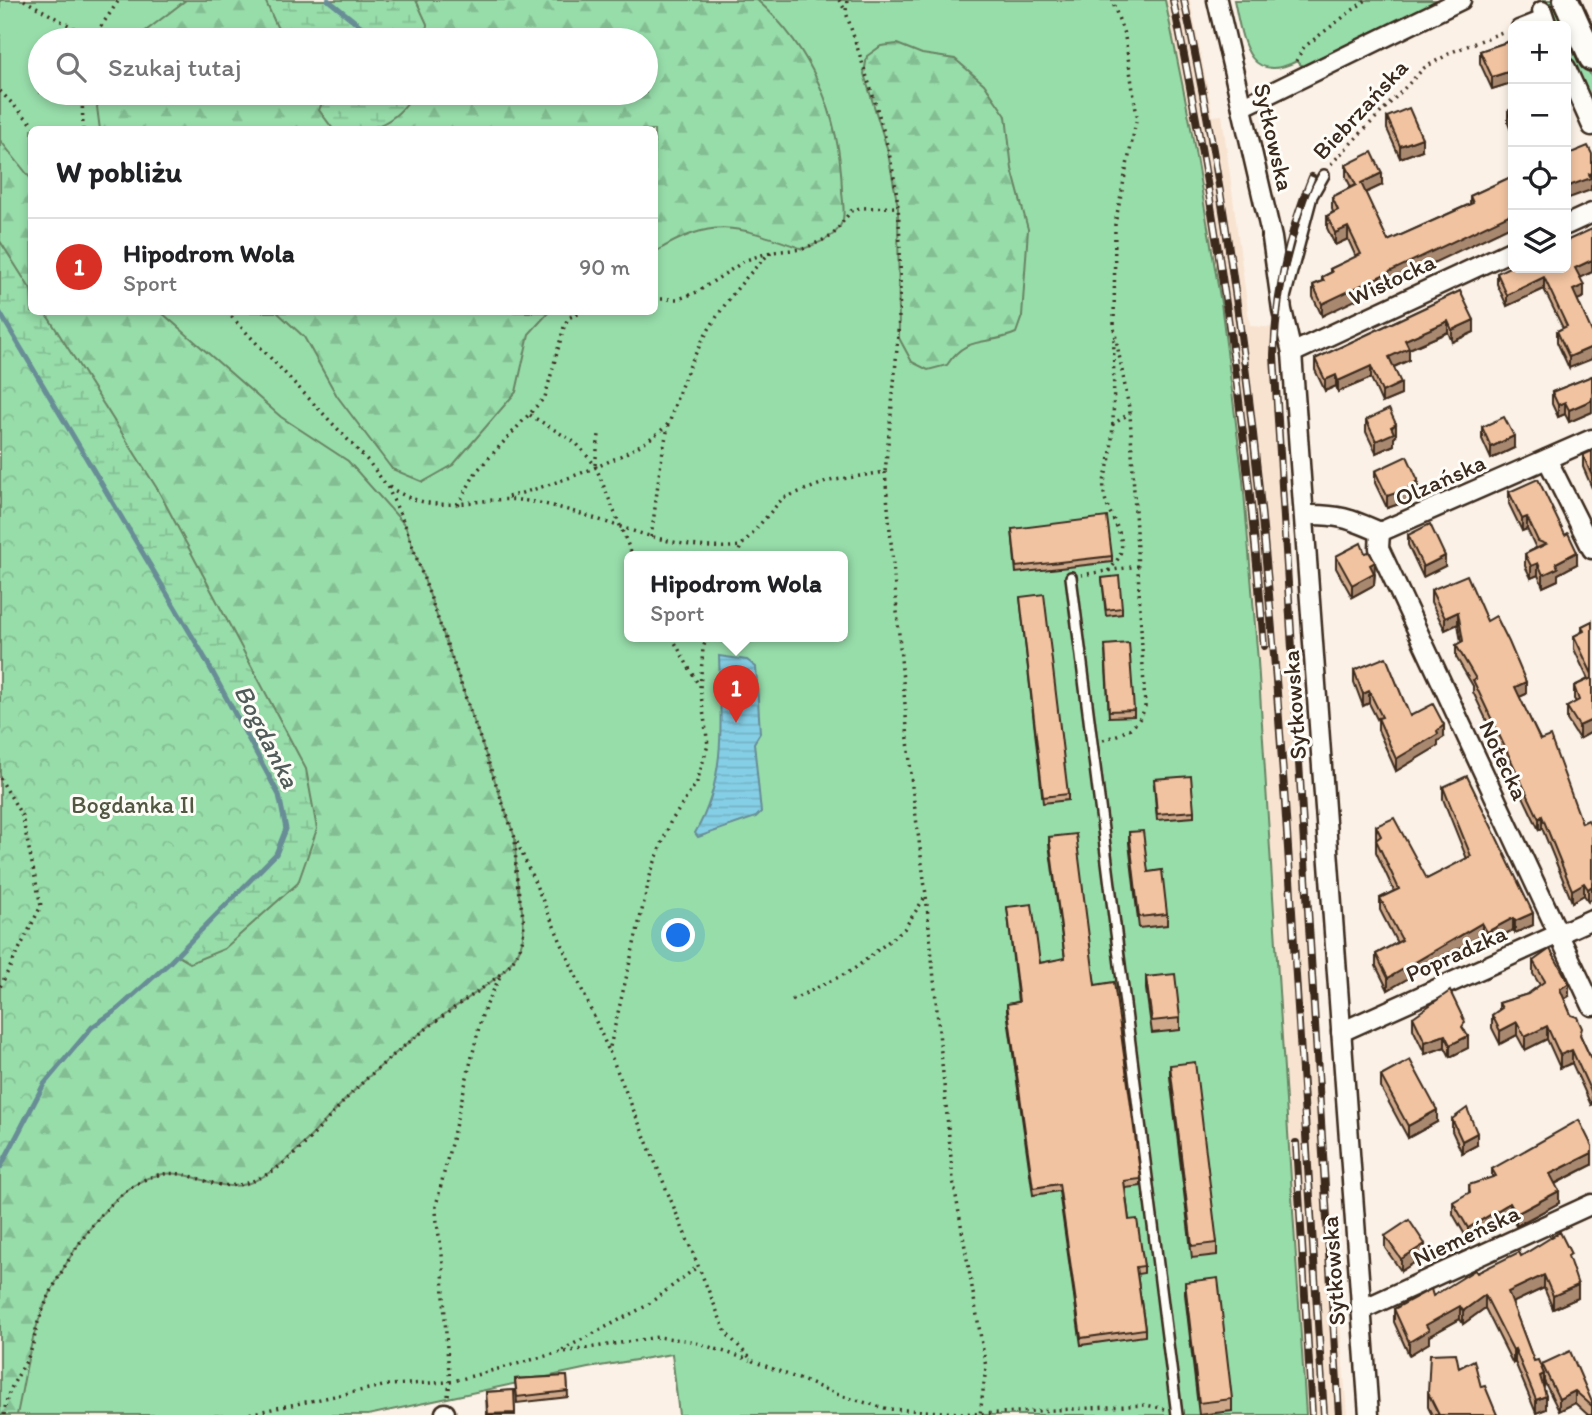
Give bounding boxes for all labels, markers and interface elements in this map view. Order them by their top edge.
map controls [1508,21,1571,273]
button: + [1508,21,1571,84]
search box [28,28,658,105]
icon: search [52,48,90,86]
text: Szukaj tutaj [108,51,241,83]
street label: Biebrzańska [1306,52,1414,165]
street label: Sytkowska [1248,80,1300,194]
button: − [1508,84,1571,147]
button: locate [1508,147,1571,210]
text: W pobliżu [56,153,182,190]
button: layers [1508,210,1571,273]
text: Hipodrom Wola [123,237,295,269]
street label: Wisłocka [1344,246,1440,312]
text: 1 [74,253,84,281]
text: 90 m [579,253,630,281]
text: Sport [123,269,177,297]
street label: Olzańska [1390,447,1490,513]
popup [624,551,848,642]
text: Hipodrom Wola [650,567,822,599]
text: Sport [650,599,704,627]
street label: Sytkowska [1276,649,1312,761]
pin: 1 [713,665,759,723]
water label: Bogdanka [227,679,307,794]
street label: Notecka [1473,716,1535,805]
park label: Bogdanka II [71,790,195,819]
your location [661,918,695,952]
street label: Popradzka [1401,918,1512,988]
street label: Niemeńska [1408,1197,1525,1272]
street label: Sytkowska [1315,1215,1351,1327]

